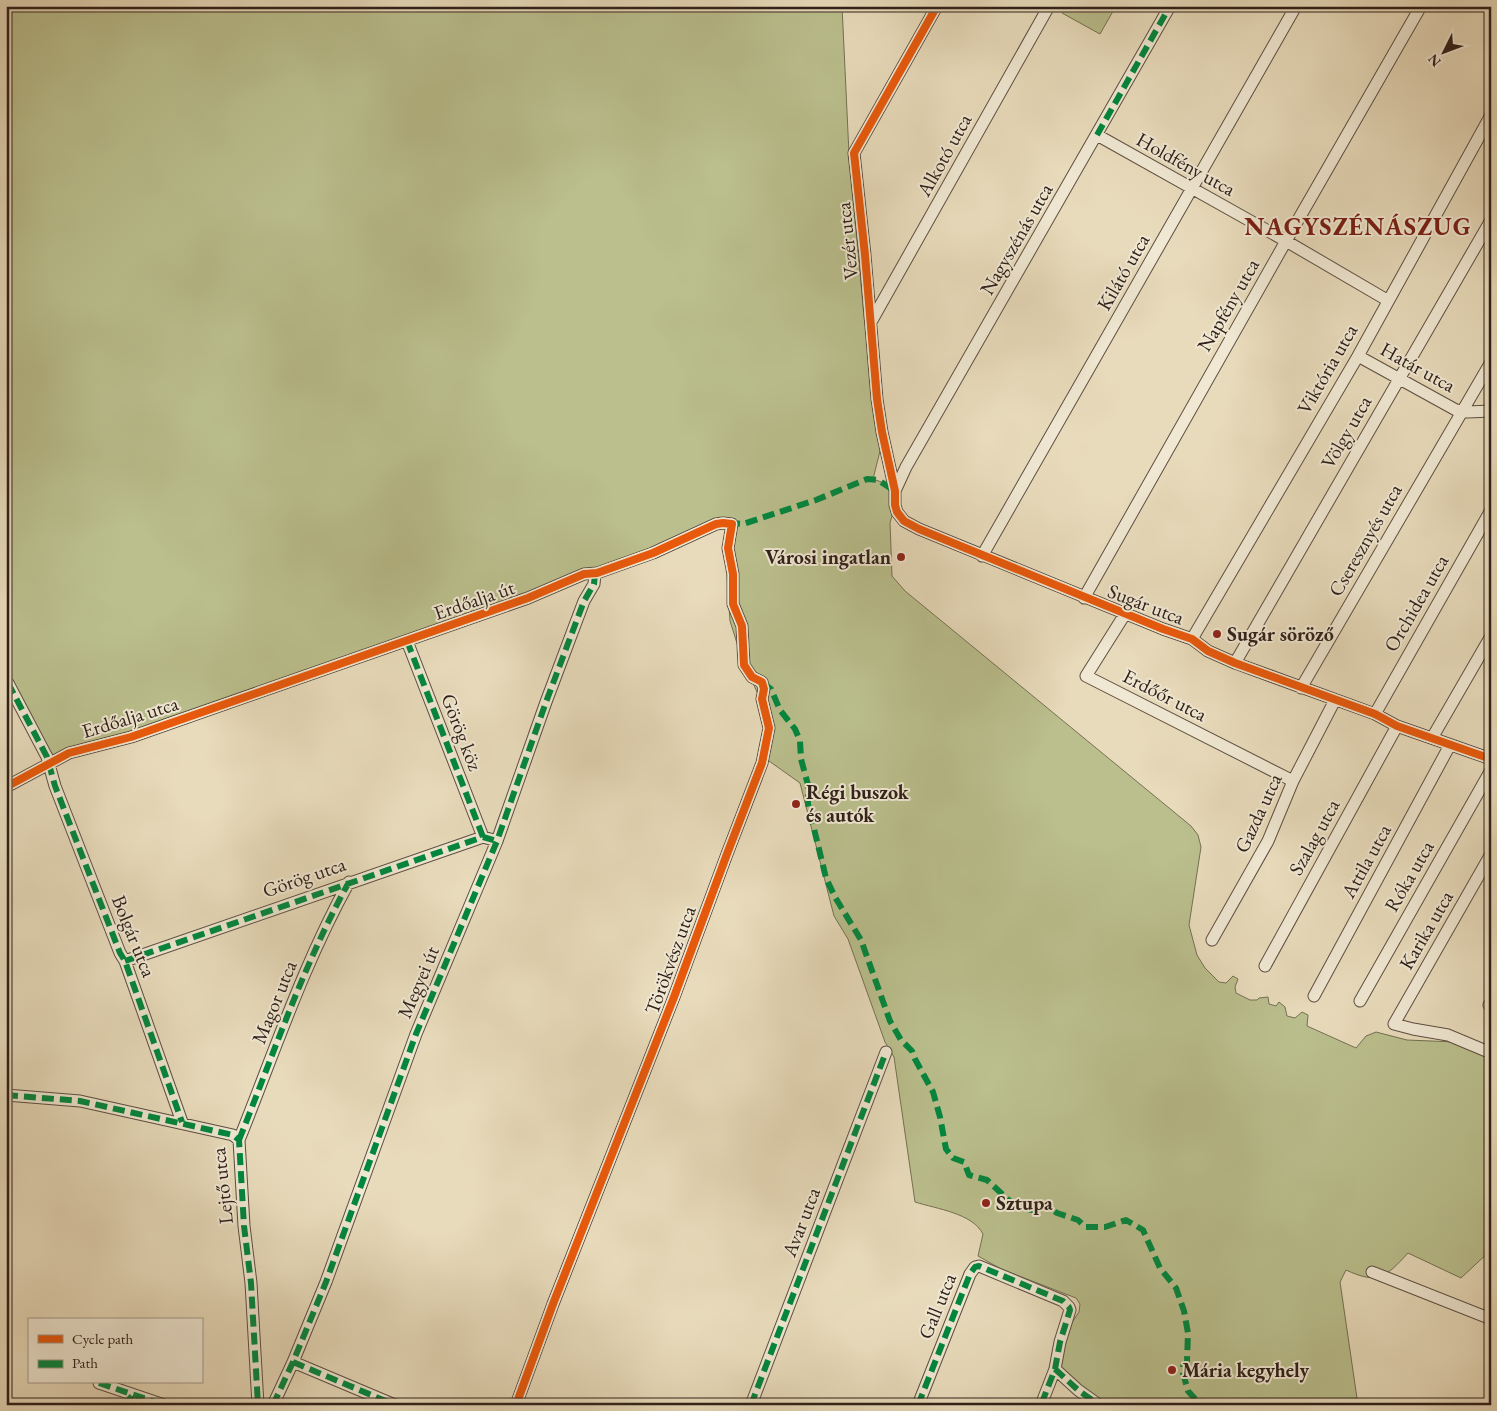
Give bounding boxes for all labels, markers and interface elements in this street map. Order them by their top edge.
north arrow [1420,28,1470,78]
text: N [1423,50,1445,71]
street label: Alkotó utca [910,109,977,202]
street label: Holdfény utca [1132,126,1240,202]
street label: Nagyszénás utca [974,178,1058,300]
street label: Vezér utca [830,201,864,281]
district label: NAGYSZÉNÁSZUG [1244,210,1472,242]
street label: Kilátó utca [1091,229,1155,315]
street label: Napfény utca [1191,254,1265,356]
street label: Viktória utca [1291,319,1363,419]
street label: Határ utca [1376,336,1460,398]
street label: Völgy utca [1315,391,1377,473]
street label: Cseresznyés utca [1322,479,1408,601]
place label: Városi ingatlan [765,544,891,570]
street label: Orchidea utca [1378,550,1454,656]
marker: Városi ingatlan [895,551,907,563]
street label: Erdőalja út [430,574,518,626]
street label: Sugár utca [1104,578,1188,630]
place label: Sugár söröző [1227,621,1334,647]
marker: Sugár söröző [1211,628,1223,640]
street label: Erdőőr utca [1118,663,1212,727]
street label: Erdőalja utca [79,690,181,744]
street label: Görög köz [435,690,489,775]
street label: Gazda utca [1228,769,1288,857]
place label: Régi buszok és autók [806,779,910,828]
street label: Szalag utca [1283,794,1345,880]
marker: Régi buszok és autók [790,798,802,810]
street label: Attila utca [1335,819,1397,903]
street label: Róka utca [1378,836,1440,916]
street label: Görög utca [259,851,349,903]
street label: Karika utca [1393,886,1459,974]
street label: Bolgár utca [106,891,162,981]
street label: Törökvész utca [638,902,702,1018]
street label: Megyei út [391,941,445,1022]
street label: Magor utca [246,957,302,1047]
street label: Lejtő utca [205,1146,239,1226]
street label: Avar utca [776,1184,826,1261]
place label: Sztupa [996,1190,1053,1216]
marker: Sztupa [980,1197,992,1209]
street label: Gall utca [912,1269,962,1343]
legend [28,1318,202,1384]
text: Cycle path [72,1329,134,1348]
text: Path [72,1353,98,1372]
place label: Mária kegyhely [1182,1357,1309,1383]
marker: Mária kegyhely [1166,1364,1178,1376]

